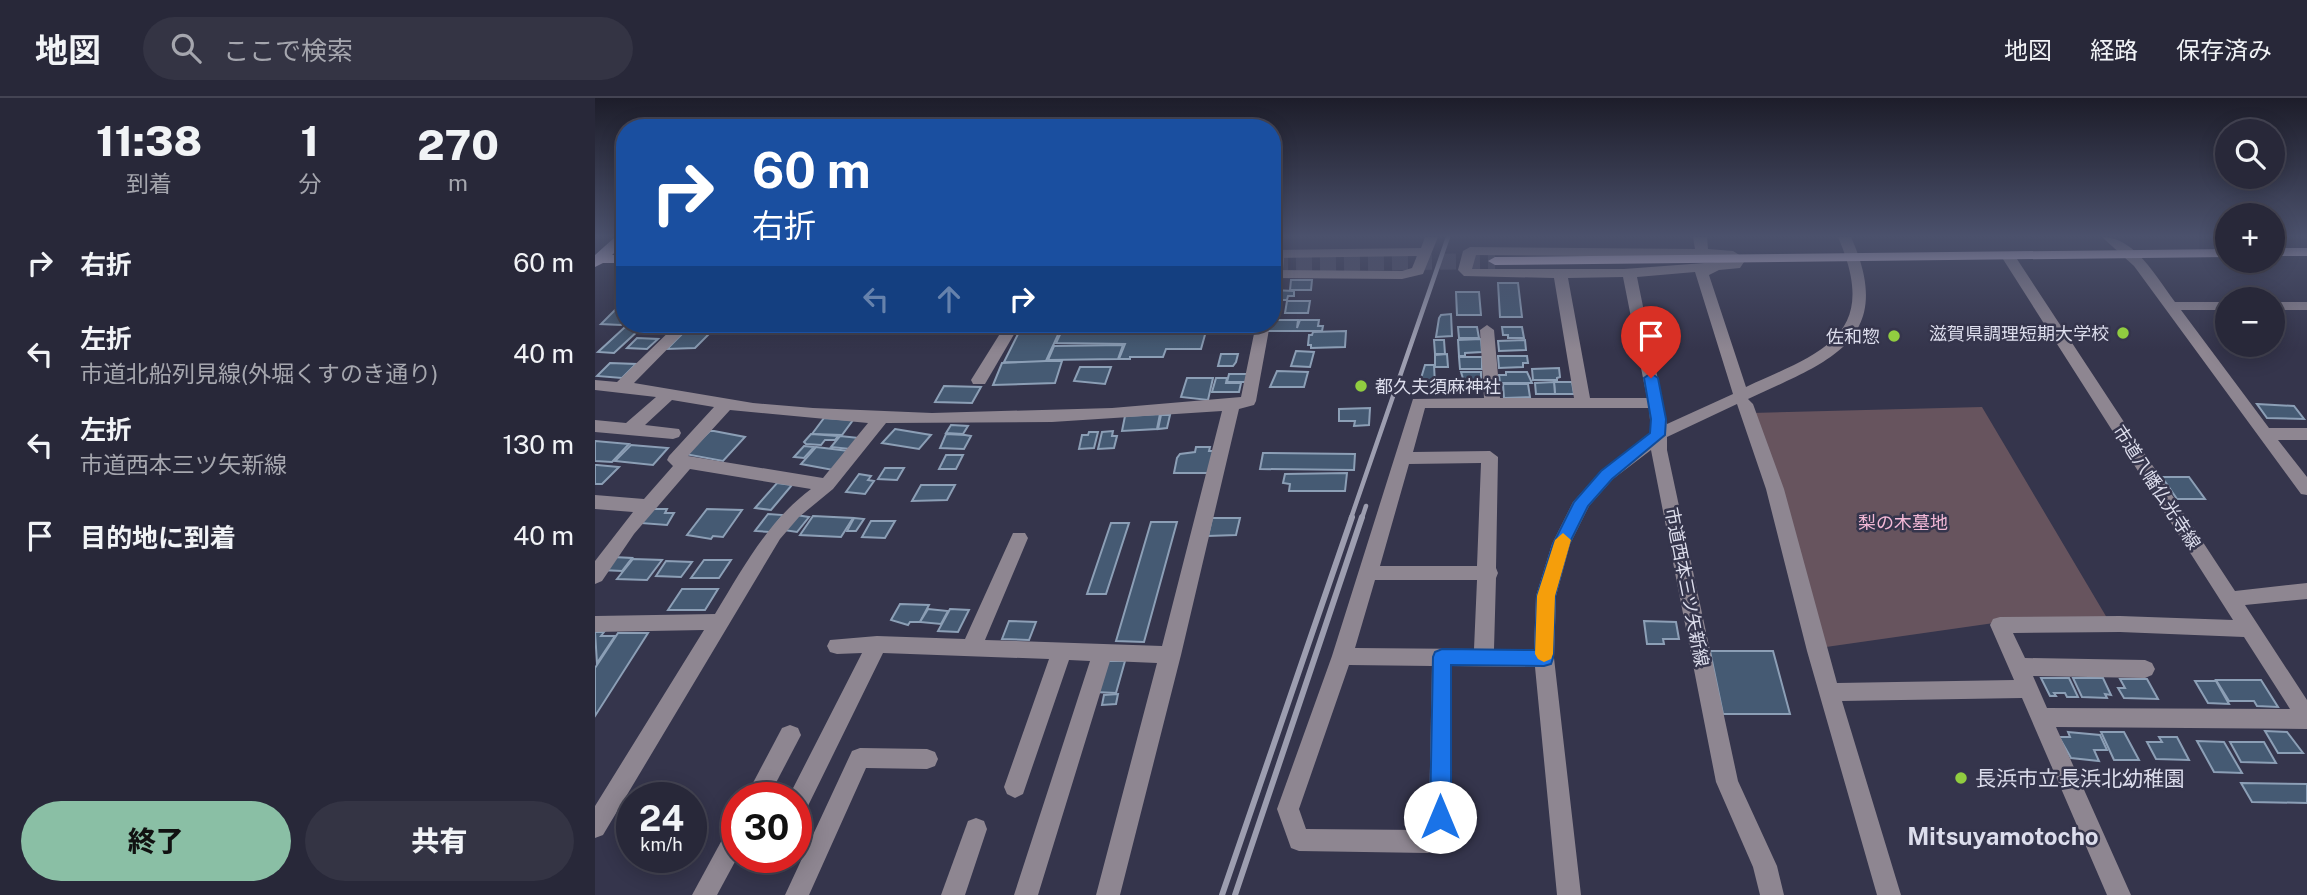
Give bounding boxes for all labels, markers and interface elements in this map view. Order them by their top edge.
search box [143,17,633,80]
icon: search [167,29,205,67]
text: 地図 [35,31,101,69]
text: ここで検索 [223,35,353,66]
text: 地図 [2004,36,2052,64]
text: 経路 [2090,36,2138,64]
text: 保存済み [2176,36,2272,64]
text: 11:38 [96,116,202,165]
text: 1 [300,116,319,165]
map controls [2215,119,2285,357]
button: search [2215,119,2285,189]
text: 270 [417,120,499,169]
text: 60 m [752,141,871,199]
icon: right [637,147,728,238]
text: m [448,169,468,196]
text: 到着 [126,170,172,197]
text: 分 [298,170,321,197]
button: + [2215,203,2285,273]
text: 右折 [752,207,816,244]
icon: right [21,244,59,282]
text: 60 m [513,247,574,278]
text: 右折 [80,249,132,280]
icon: left [857,280,895,318]
icon: ahead [930,280,968,318]
icon: right [1003,280,1041,318]
button: − [2215,287,2285,357]
pin [1621,306,1681,378]
icon: arrive [1632,317,1670,355]
text: 左折 [80,323,132,354]
place label: 滋賀県調理短期大学校 [1929,323,2109,344]
marker: 滋賀県調理短期大学校 [2115,325,2131,341]
place label: 佐和惣 [1826,326,1880,347]
marker: 佐和惣 [1886,328,1902,344]
icon: left [21,335,59,373]
text: 40 m [513,338,574,369]
text: 市道北船列見線(外堀くすのき通り) [80,360,438,387]
place label: 都久夫須麻神社 [1375,376,1501,397]
marker: 都久夫須麻神社 [1353,378,1369,394]
text: 左折 [80,414,132,445]
street label: 市道八幡仏光寺線 [2109,421,2205,553]
icon: left [21,426,59,464]
text: 130 m [502,429,574,460]
text: 市道西本三ツ矢新線 [80,451,287,478]
street label: 市道西本三ツ矢新線 [1661,505,1713,669]
park label: 梨の木墓地 [1858,512,1948,533]
icon: arrive [21,517,59,555]
text: 40 m [513,520,574,551]
text: 目的地に到着 [80,522,236,553]
place label: 長浜市立長浜北幼稚園 [1975,766,2185,791]
marker: 長浜市立長浜北幼稚園 [1953,770,1969,786]
position arrow [1403,780,1477,854]
speed limit sign: 30 [721,782,812,873]
text: 24 [639,798,684,839]
button: 終了 [21,801,291,881]
button: 共有 [305,801,574,881]
district label: Mitsuyamotocho [1907,822,2099,850]
text: km/h [640,834,683,855]

